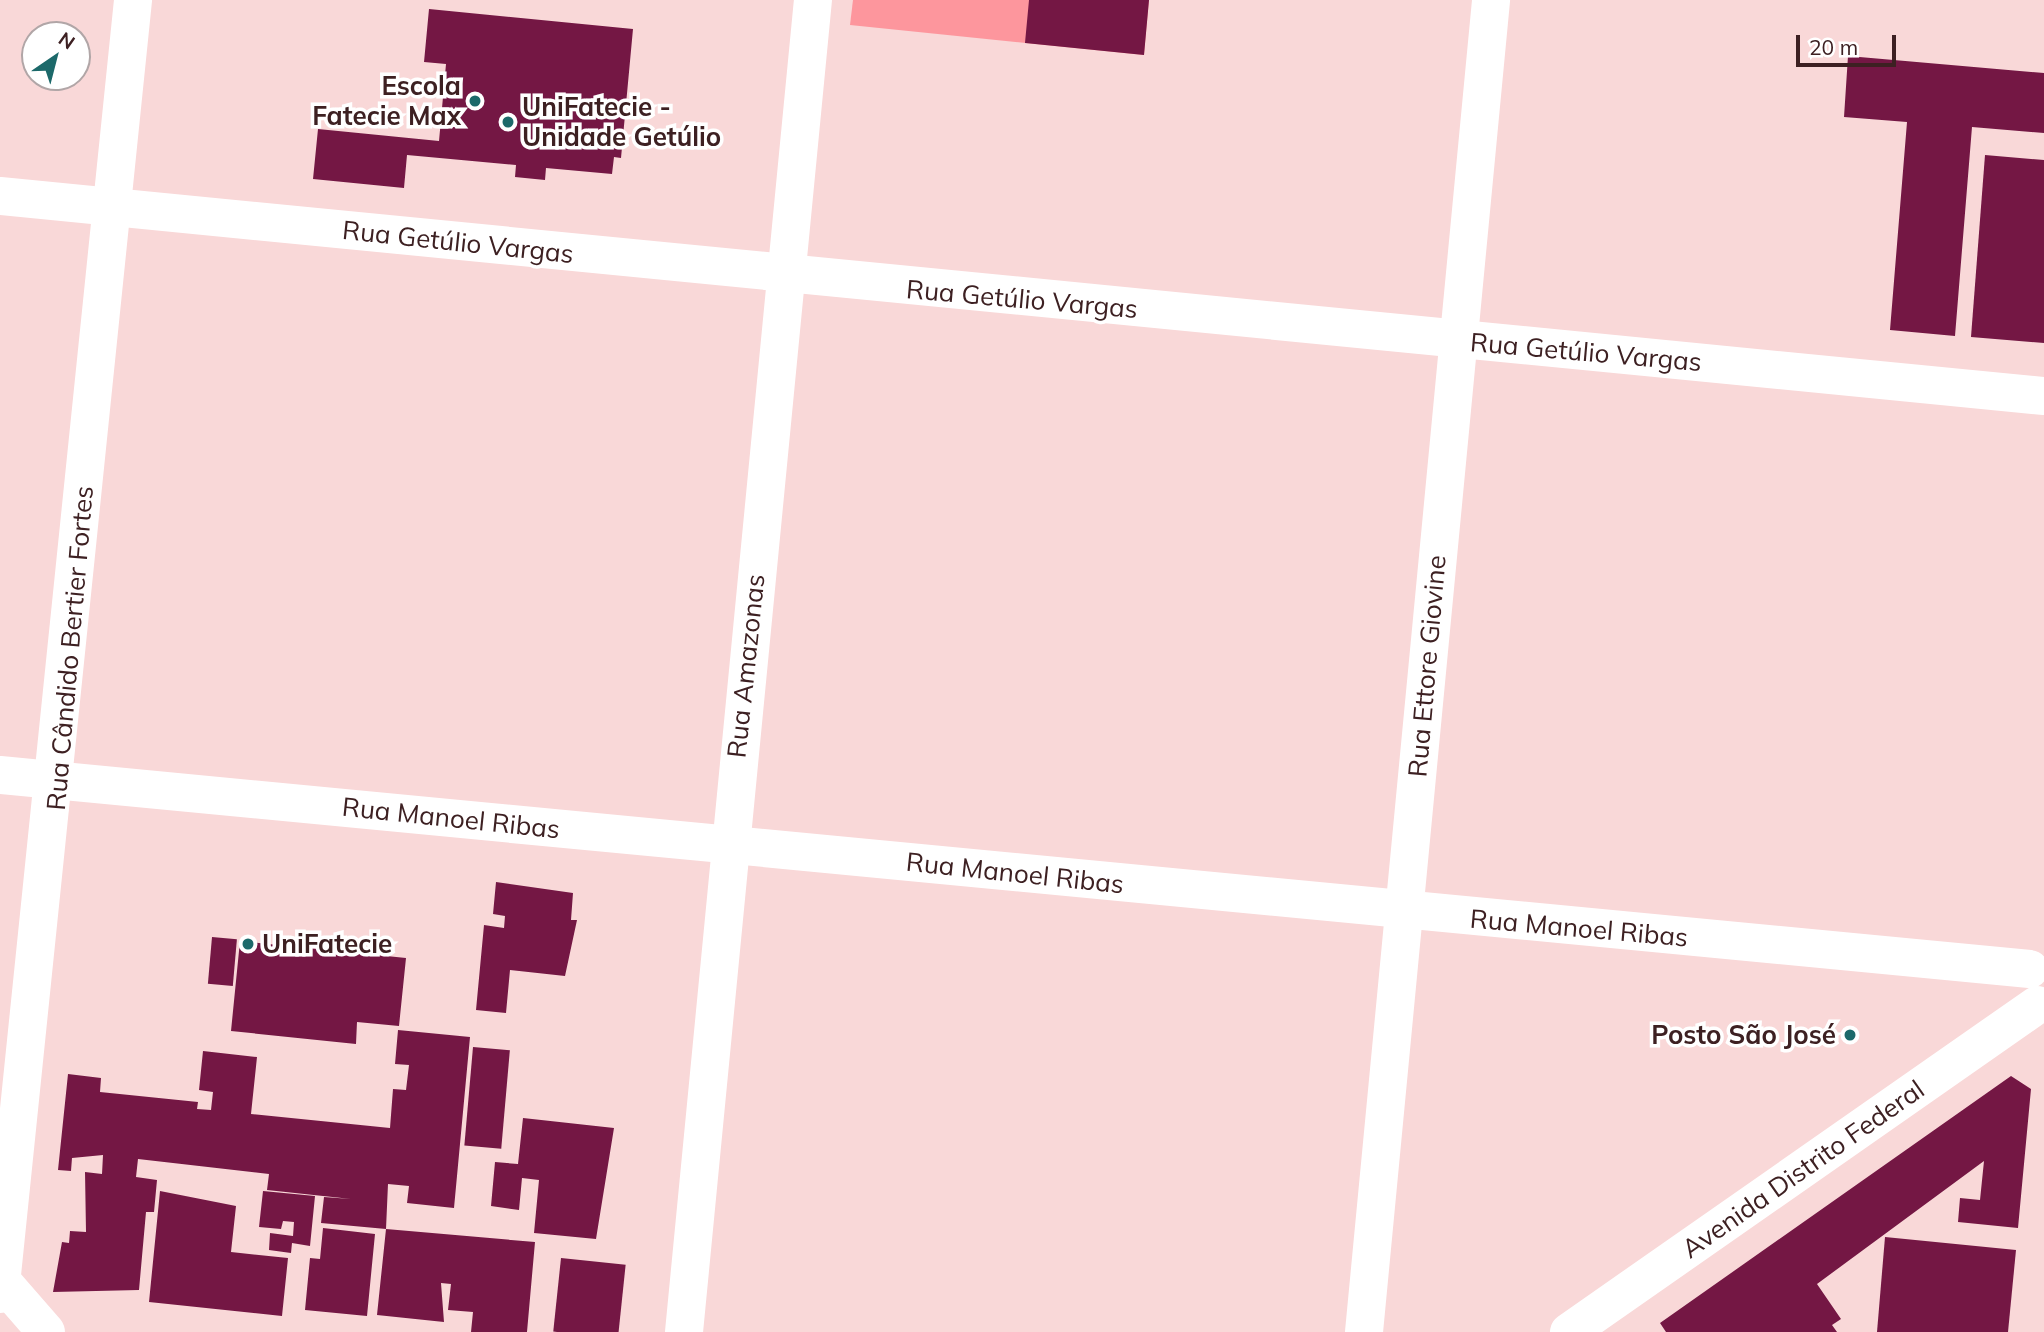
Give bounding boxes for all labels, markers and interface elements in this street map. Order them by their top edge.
north arrow [21,21,91,91]
scale bar [1799,21,1899,65]
text: N [54,26,80,54]
text: 20 m [1809,34,1858,60]
place label: Escola Fatecie Max [312,70,461,132]
place label: UniFatecie - Unidade Getúlio [522,91,721,152]
marker: Escola Fatecie Max [467,93,483,109]
marker: UniFatecie - Unidade Getúlio [500,114,516,130]
street label: Rua Getúlio Vargas [341,214,575,270]
street label: Rua Getúlio Vargas [905,273,1139,325]
street label: Rua Getúlio Vargas [1469,326,1703,378]
street label: Rua Cândido Bertier Fortes [40,484,100,812]
street label: Rua Ettore Giovine [1402,554,1452,778]
street label: Rua Amazonas [721,573,771,759]
street label: Rua Manoel Ribas [341,791,561,845]
street label: Rua Manoel Ribas [905,846,1125,900]
street label: Rua Manoel Ribas [1469,903,1689,953]
place label: UniFatecie [262,928,392,960]
marker: UniFatecie [240,936,256,952]
place label: Posto São José [1651,1019,1836,1051]
marker: Posto São José [1842,1027,1858,1043]
street label: Avenida Distrito Federal [1676,1074,1930,1264]

